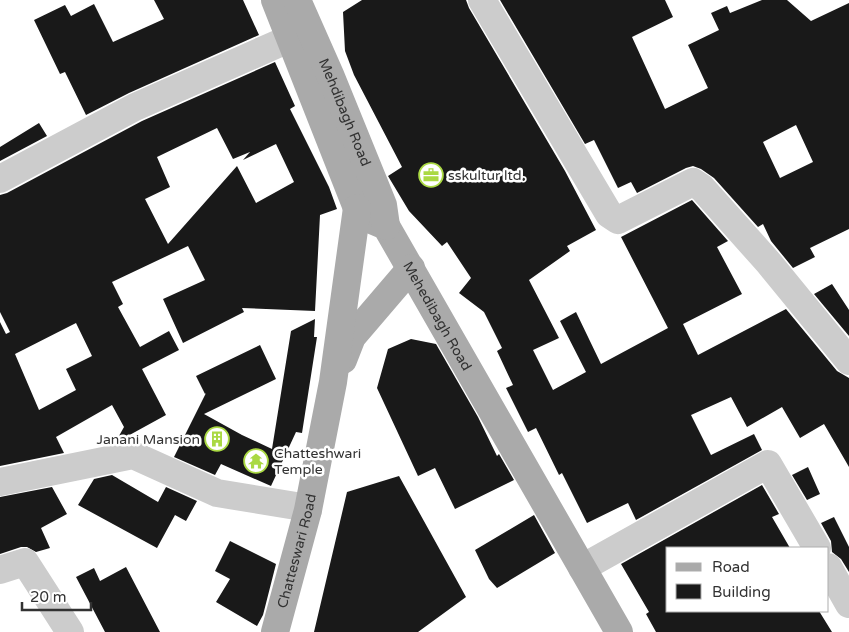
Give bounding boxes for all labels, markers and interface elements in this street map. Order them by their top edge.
street label: Mehdibagh Road [315,56,374,169]
office icon: sskultur ltd. [418,162,444,188]
place label: sskultur ltd. [448,167,525,184]
street label: Mehedibagh Road [399,259,475,374]
building icon: Janani Mansion [204,426,230,452]
place label: Janani Mansion [96,431,200,448]
place label: Chatteshwari Temple [274,445,361,478]
temple icon: Chatteshwari Temple [243,448,269,474]
street label: Chatteswari Road [274,492,320,610]
legend [666,547,829,612]
text: Road [712,558,750,576]
scale bar [22,580,91,612]
text: Building [712,583,771,601]
text: 20 m [30,588,67,606]

